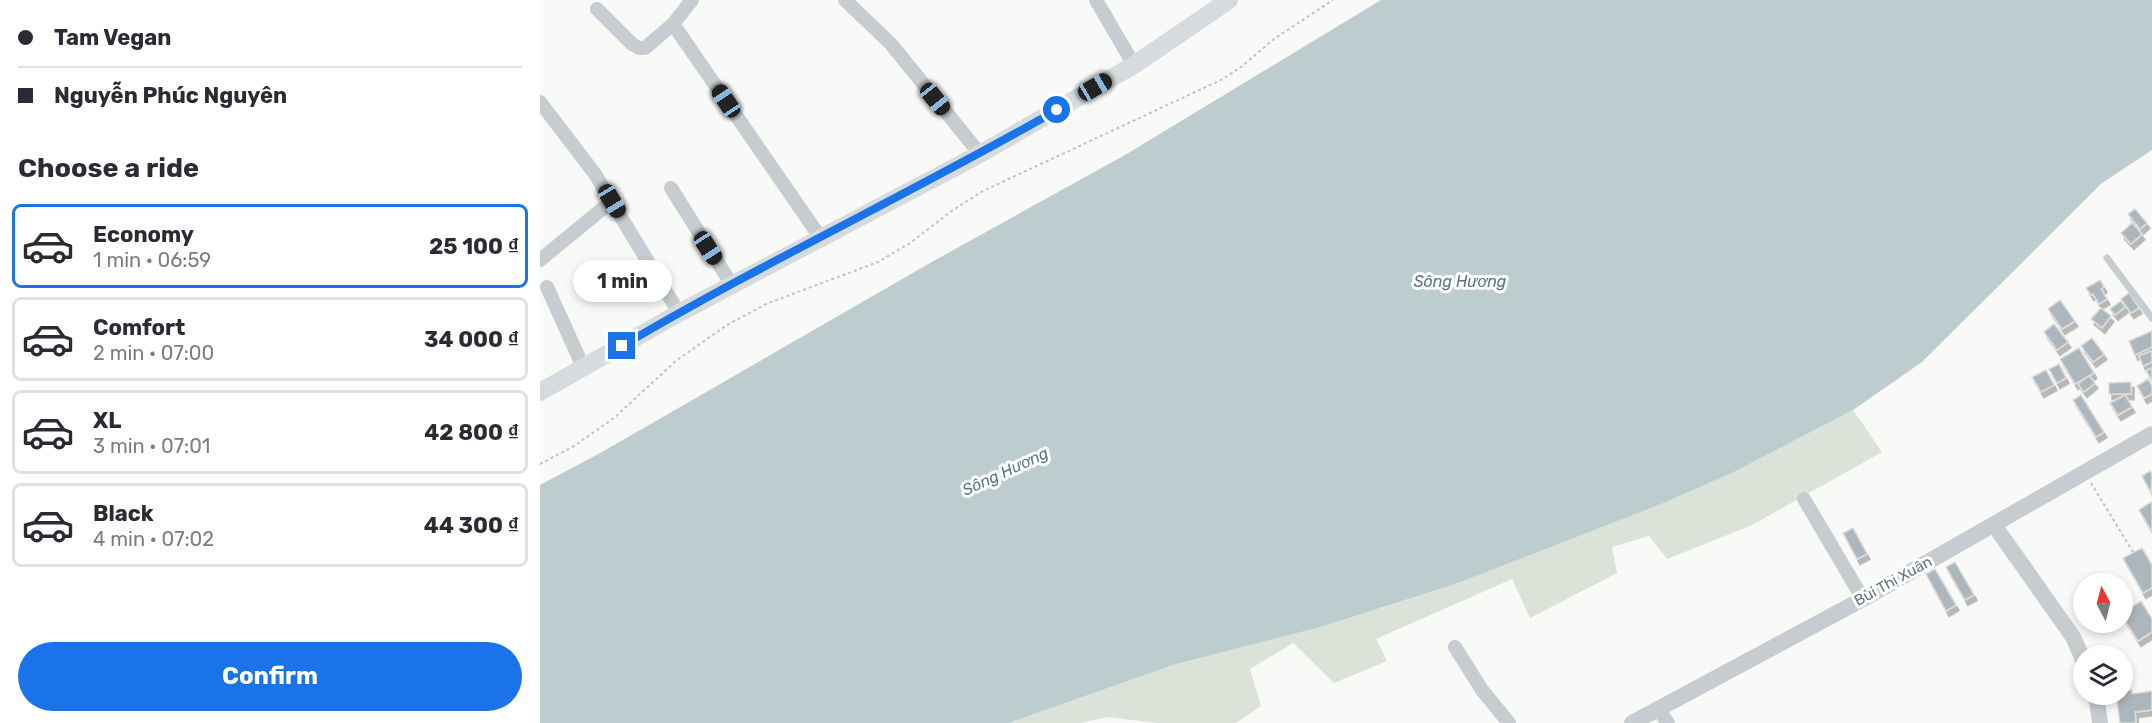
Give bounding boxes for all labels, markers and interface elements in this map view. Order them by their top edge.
text: Tam Vegan [54,24,171,51]
car [1075,70,1115,104]
car [917,79,953,119]
car [708,81,744,121]
text: Nguyễn Phúc Nguyên [54,82,287,109]
route start [1043,96,1070,123]
text: Choose a ride [18,152,199,184]
car [595,181,629,221]
icon: car [21,219,75,273]
text: Economy [93,221,194,248]
car [691,228,725,268]
text: 25 100 ₫ [429,233,519,260]
text: 1 min · 06:59 [93,248,211,272]
callout: 1 min [572,259,672,301]
text: 1 min [597,269,648,293]
water label: Sông Hương [1414,272,1507,291]
icon: car [21,312,75,366]
text: Comfort [93,314,185,341]
text: 34 000 ₫ [424,326,519,353]
route end [608,332,635,359]
text: 2 min · 07:00 [93,341,214,365]
icon: car [21,405,75,459]
text: XL [93,407,121,434]
text: 42 800 ₫ [424,419,519,446]
text: 3 min · 07:01 [93,434,210,458]
water label: Sông Hương [959,443,1052,500]
icon: car [21,498,75,552]
text: Black [93,500,154,527]
text: 44 300 ₫ [424,512,519,539]
text: 4 min · 07:02 [93,527,214,551]
street label: Bùi Thị Xuân [1851,552,1935,610]
north arrow [2073,573,2133,633]
map controls [2073,573,2133,705]
button: Confirm [18,642,522,711]
button: layers [2073,645,2133,705]

